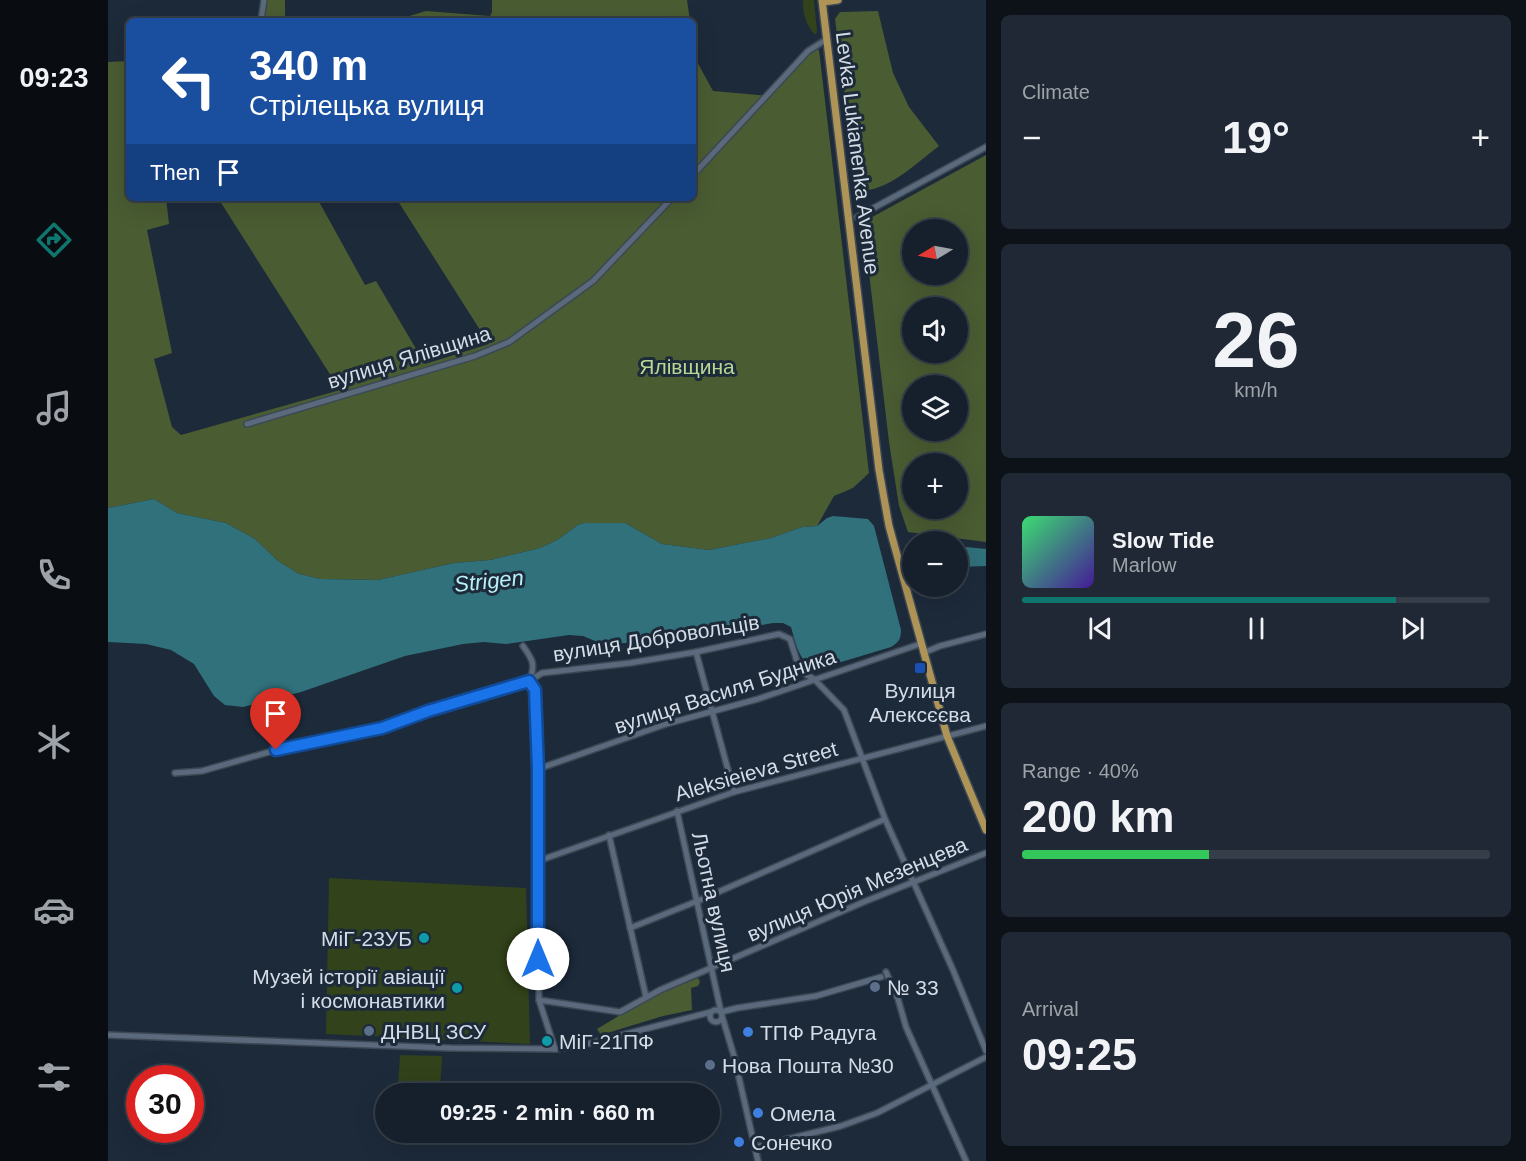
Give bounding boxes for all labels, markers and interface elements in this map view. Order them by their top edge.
street label: Levka Lukianenka Avenue [832,30,884,276]
icon: left [150,42,228,120]
text: 340 m [249,42,368,89]
text: 09:23 [19,63,89,93]
text: Climate [1022,81,1090,103]
text: Стрілецька вулиця [249,91,485,121]
text: 19° [1222,112,1290,163]
text: − [1022,119,1041,156]
text: + [1471,119,1490,156]
icon: arrive [212,156,245,189]
text: Then [150,160,200,185]
icon: directions [33,219,75,261]
north arrow [902,219,968,285]
map controls [902,219,968,597]
text: 26 [1213,296,1299,384]
button: sound [902,297,968,363]
street label: вулиця Ялівщина [325,321,494,393]
park label: Ялівщина [639,355,735,378]
button: layers [902,375,968,441]
text: km/h [1234,379,1278,401]
icon: music [33,387,75,429]
button: + [902,453,968,519]
text: Slow Tide [1112,528,1214,553]
button: − [902,531,968,597]
icon: phone [33,554,75,596]
text: Marlow [1112,554,1176,576]
water label: Strigen [453,565,525,597]
street label: вулиця Добровольців [551,610,761,666]
icon: previous [1084,612,1117,645]
icon: pause [1240,612,1273,645]
icon: next [1396,612,1429,645]
street label: вулиця Василя Будника [611,644,839,738]
marker: Вулиця Алексєєва [913,661,927,675]
place label: Вулиця Алексєєва [869,679,971,726]
pin [250,688,301,750]
icon: arrive [259,697,292,730]
icon: climate [33,721,75,763]
street label: Aleksieieva Street [672,737,840,805]
text: Range · 40% [1022,760,1139,782]
text: 200 km [1022,791,1175,842]
street label: Льотна вулиця [688,830,740,974]
street label: вулиця Юрія Мезенцева [744,832,971,946]
icon: car [33,889,75,931]
place label: МіГ-23УБ [321,927,412,950]
position arrow [506,927,570,991]
marker: МіГ-23УБ [417,931,431,945]
place label: Музей історії авіації і космонавтики [252,965,445,1012]
place label: № 33 [887,976,939,999]
marker: № 33 [868,980,882,994]
marker: Музей історії авіації і космонавтики [450,981,464,995]
text: Arrival [1022,998,1079,1020]
place label: ДНВЦ ЗСУ [381,1020,487,1043]
place label: ТПФ Радуга [760,1021,877,1044]
marker: ДНВЦ ЗСУ [362,1024,376,1038]
marker: ТПФ Радуга [741,1025,755,1039]
text: 09:25 [1022,1029,1137,1080]
place label: МіГ-21ПФ [559,1030,654,1053]
marker: МіГ-21ПФ [540,1034,554,1048]
place label: Нова Пошта №30 [722,1054,894,1077]
icon: filters [33,1056,75,1098]
marker: Нова Пошта №30 [703,1058,717,1072]
speed limit sign: 30 [126,1065,204,1143]
text: 09:25 · 2 min · 660 m [440,1100,655,1125]
place label: Омела [770,1102,836,1125]
marker: Омела [751,1106,765,1120]
place label: Сонечко [751,1131,832,1154]
marker: Сонечко [732,1135,746,1149]

